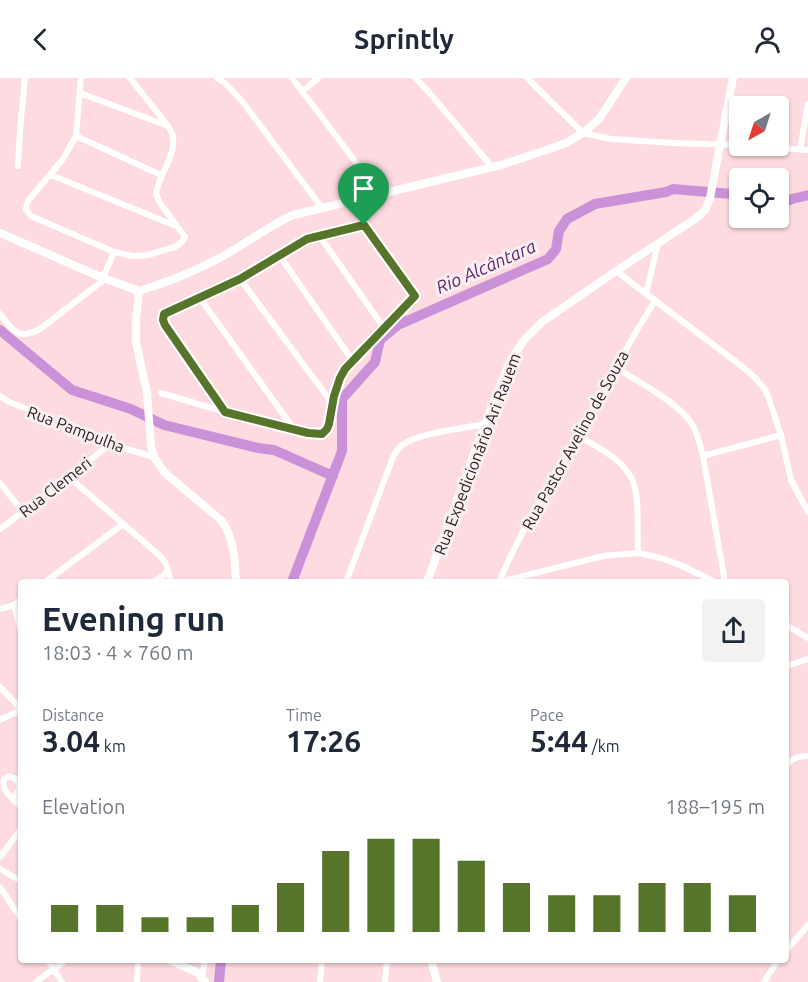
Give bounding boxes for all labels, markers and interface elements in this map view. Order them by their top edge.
icon: back [24,23,57,56]
icon: person [751,23,784,56]
text: Sprintly [354,24,454,54]
north arrow [729,96,789,156]
map controls [729,96,789,228]
pin [338,163,389,225]
button: locate [729,168,789,228]
icon: arrive [347,172,380,205]
water label: Rio Alcântara [433,235,539,297]
street label: Rua Pastor Avelino de Souza [518,347,632,533]
street label: Rua Expedicionário Ari Rauem [430,351,524,557]
street label: Rua Pampulha [25,402,127,456]
street label: Rua Clemeri [15,453,95,521]
button: share [702,599,765,662]
text: Evening run [42,600,225,637]
text: 18:03 · 4 × 760 m [42,641,194,664]
text: Distance [42,706,104,724]
text: Time [286,706,322,724]
text: Pace [530,706,564,724]
text: 3.04 [42,724,100,758]
text: 17:26 [286,724,361,758]
text: 5:44 [530,724,588,758]
text: km [100,737,126,755]
text: /km [588,737,620,755]
text: Elevation [42,795,125,818]
text: 188–195 m [666,795,765,818]

